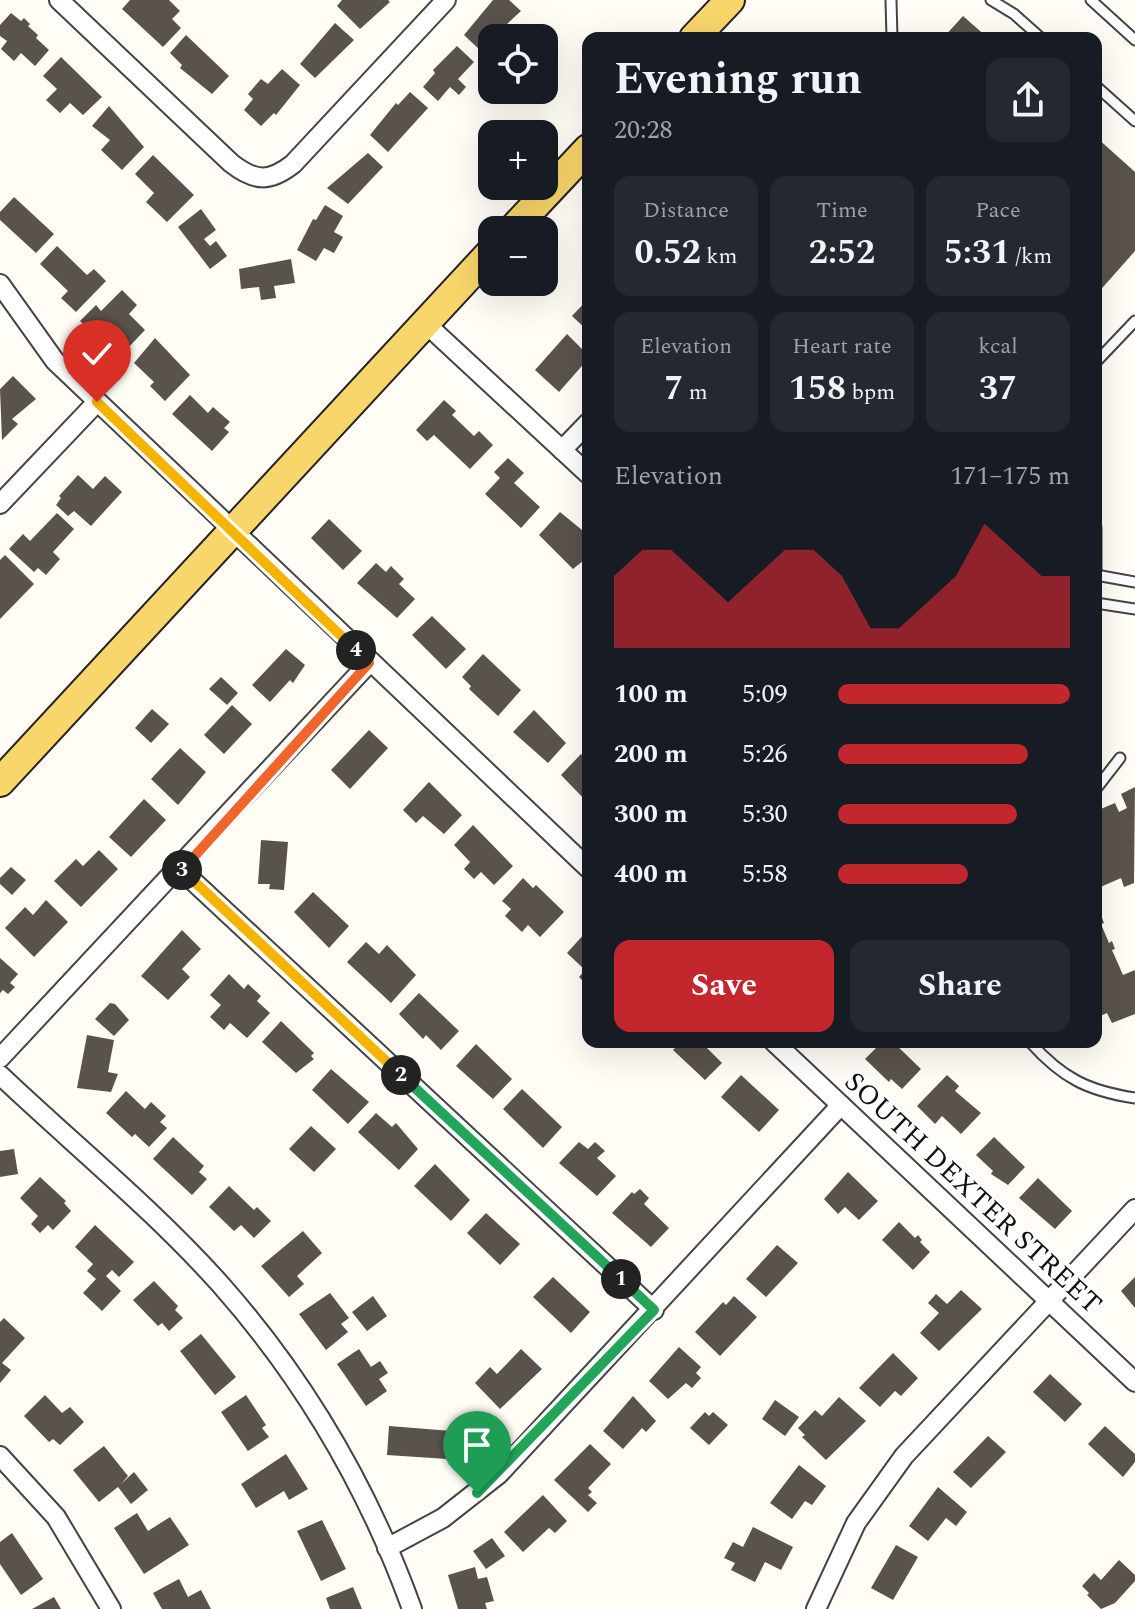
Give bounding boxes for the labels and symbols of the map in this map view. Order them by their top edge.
pin [63,320,131,402]
pin: 4 [336,630,376,670]
pin: 3 [162,850,202,890]
pin: 2 [381,1055,421,1095]
street label: SOUTH DEXTER STREET [834,1062,1112,1325]
pin: 1 [601,1259,641,1299]
pin [443,1411,511,1493]

